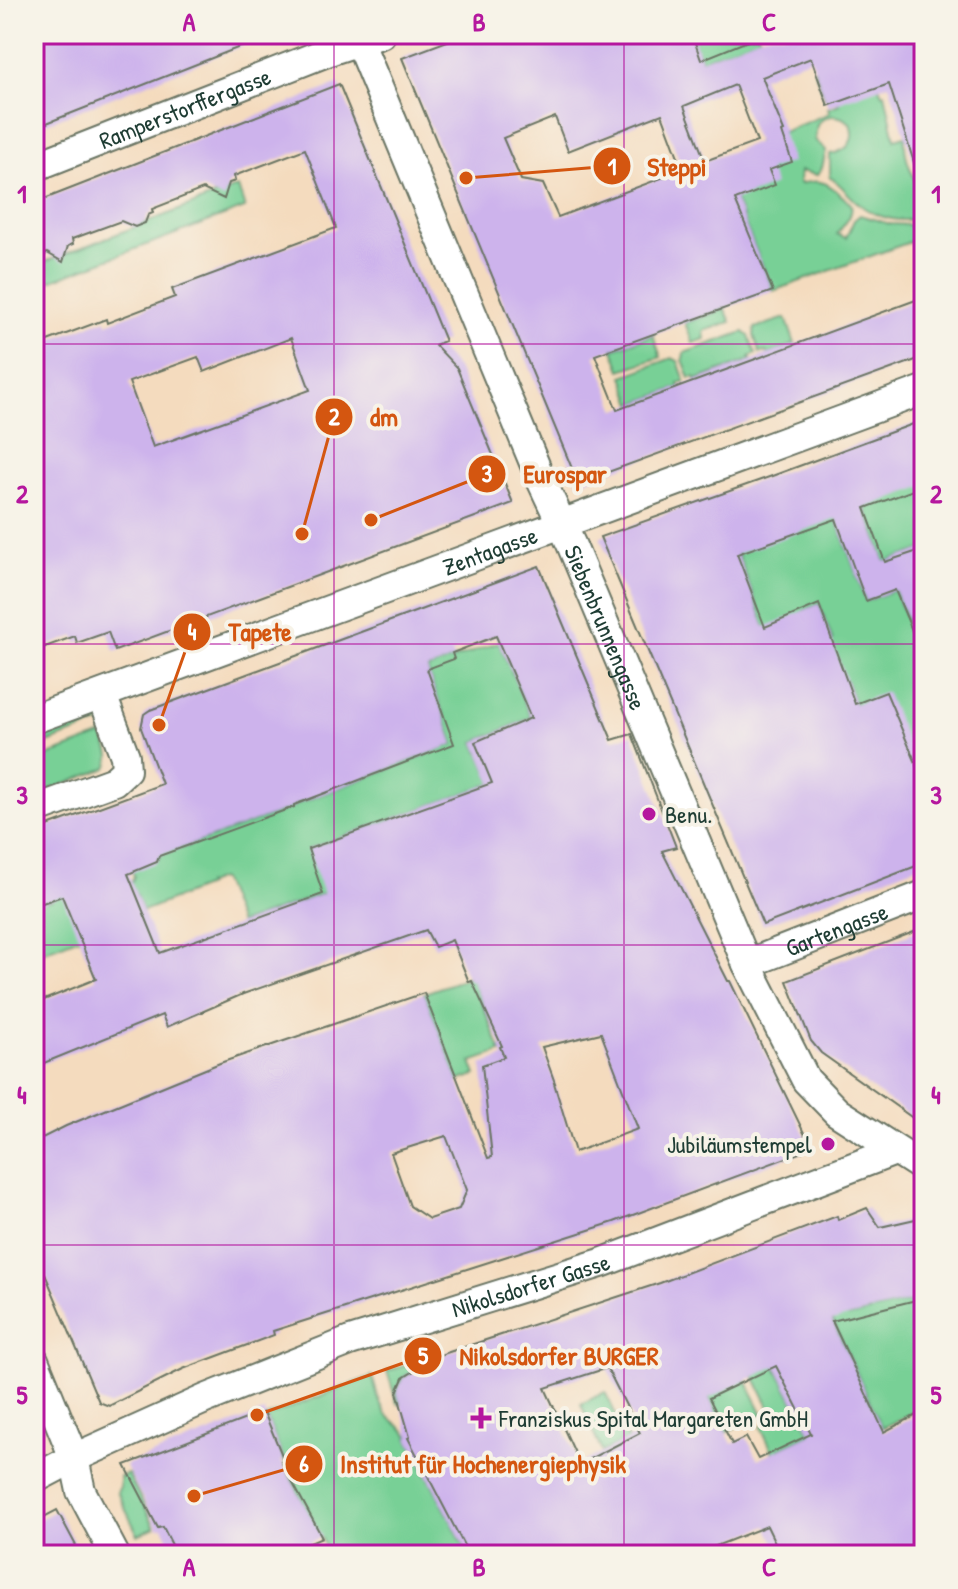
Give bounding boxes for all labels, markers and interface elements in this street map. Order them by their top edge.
text: A [183,4,196,39]
text: B [472,4,486,39]
text: C [762,4,776,39]
street label: Ramperstorffergasse [94,60,276,156]
callout: Steppi [592,141,723,191]
text: Steppi [647,149,707,185]
text: 1 [608,150,617,182]
text: 1 [17,176,27,211]
text: 1 [931,176,941,211]
callout: dm [314,392,414,442]
text: dm [370,399,398,434]
text: 2 [328,400,340,432]
callout: Eurospar [467,449,623,499]
text: Eurospar [523,456,608,492]
text: 3 [482,457,493,489]
text: 2 [16,476,29,511]
text: 2 [930,476,943,511]
street label: Zentagasse [438,518,542,583]
street label: Siebenbrunnengasse [557,540,655,715]
callout: Tapete [172,607,308,657]
text: Tapete [227,614,292,650]
text: 4 [188,615,197,647]
text: 3 [16,777,28,812]
text: 3 [930,777,942,812]
place label: Benu. [665,798,712,830]
marker: Benu. [640,805,658,823]
street label: Gartengasse [781,895,893,963]
text: 4 [17,1077,27,1112]
text: 4 [931,1077,941,1112]
place label: Jubiläumstempel [667,1128,813,1160]
marker: Jubiläumstempel [819,1135,837,1153]
street label: Nikolsdorfer Gasse [448,1245,615,1324]
callout: Nikolsdorfer BURGER [403,1331,674,1381]
text: Nikolsdorfer BURGER [459,1338,659,1373]
text: 5 [418,1339,429,1371]
text: 5 [17,1377,28,1412]
text: 5 [931,1377,942,1412]
place label: Franziskus Spital Margareten GmbH [498,1402,808,1434]
marker: Franziskus Spital Margareten GmbH [470,1407,492,1429]
callout: Institut für Hochenergiephysik [284,1439,642,1489]
text: Institut für Hochenergiephysik [340,1446,626,1482]
text: 6 [299,1447,309,1479]
text: A [183,1549,196,1584]
text: B [472,1549,486,1584]
text: C [762,1549,776,1584]

